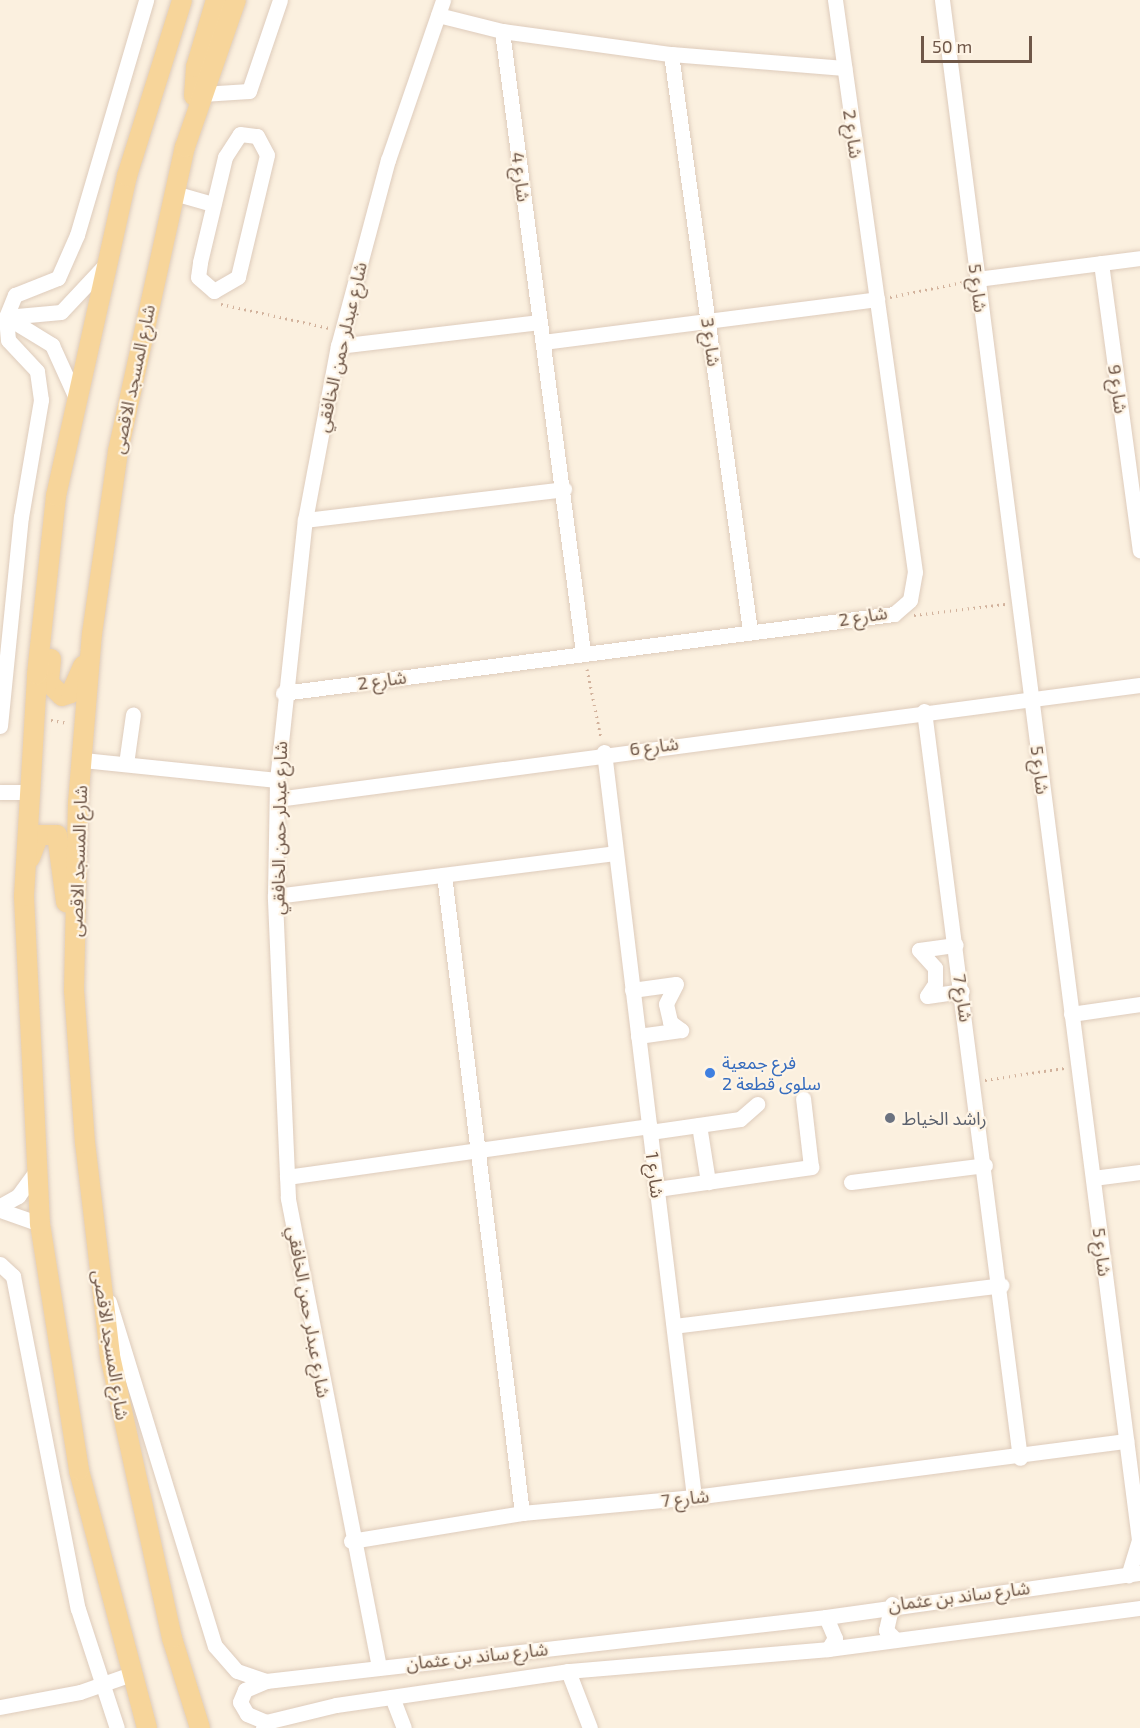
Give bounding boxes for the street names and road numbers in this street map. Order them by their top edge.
street label: شارع 2 [839,108,867,160]
street label: شارع 4 [507,151,535,203]
street label: شارع عبدلر حمن الخافقي [311,260,371,434]
street label: شارع 5 [964,262,992,314]
street label: شارع المسجد الاقصى [107,302,159,456]
street label: شارع 3 [697,316,725,368]
street label: شارع 9 [1104,363,1132,415]
street label: شارع 2 [837,601,889,631]
street label: شارع 2 [356,666,408,694]
street label: شارع 6 [628,732,680,760]
street label: شارع عبدلر حمن الخافقي [267,741,291,915]
street label: شارع 5 [1026,744,1054,796]
street label: شارع المسجد الاقصى [65,785,91,937]
street label: شارع 7 [949,973,977,1023]
street label: شارع 1 [641,1151,669,1199]
street label: شارع عبدلر حمن الخافقي [283,1225,335,1399]
street label: شارع 5 [1088,1226,1116,1278]
street label: شارع المسجد الاقصى [88,1268,134,1422]
street label: شارع 7 [660,1485,710,1511]
street label: شارع ساند بن عثمان [887,1577,1031,1615]
street label: شارع ساند بن عثمان [405,1638,549,1674]

